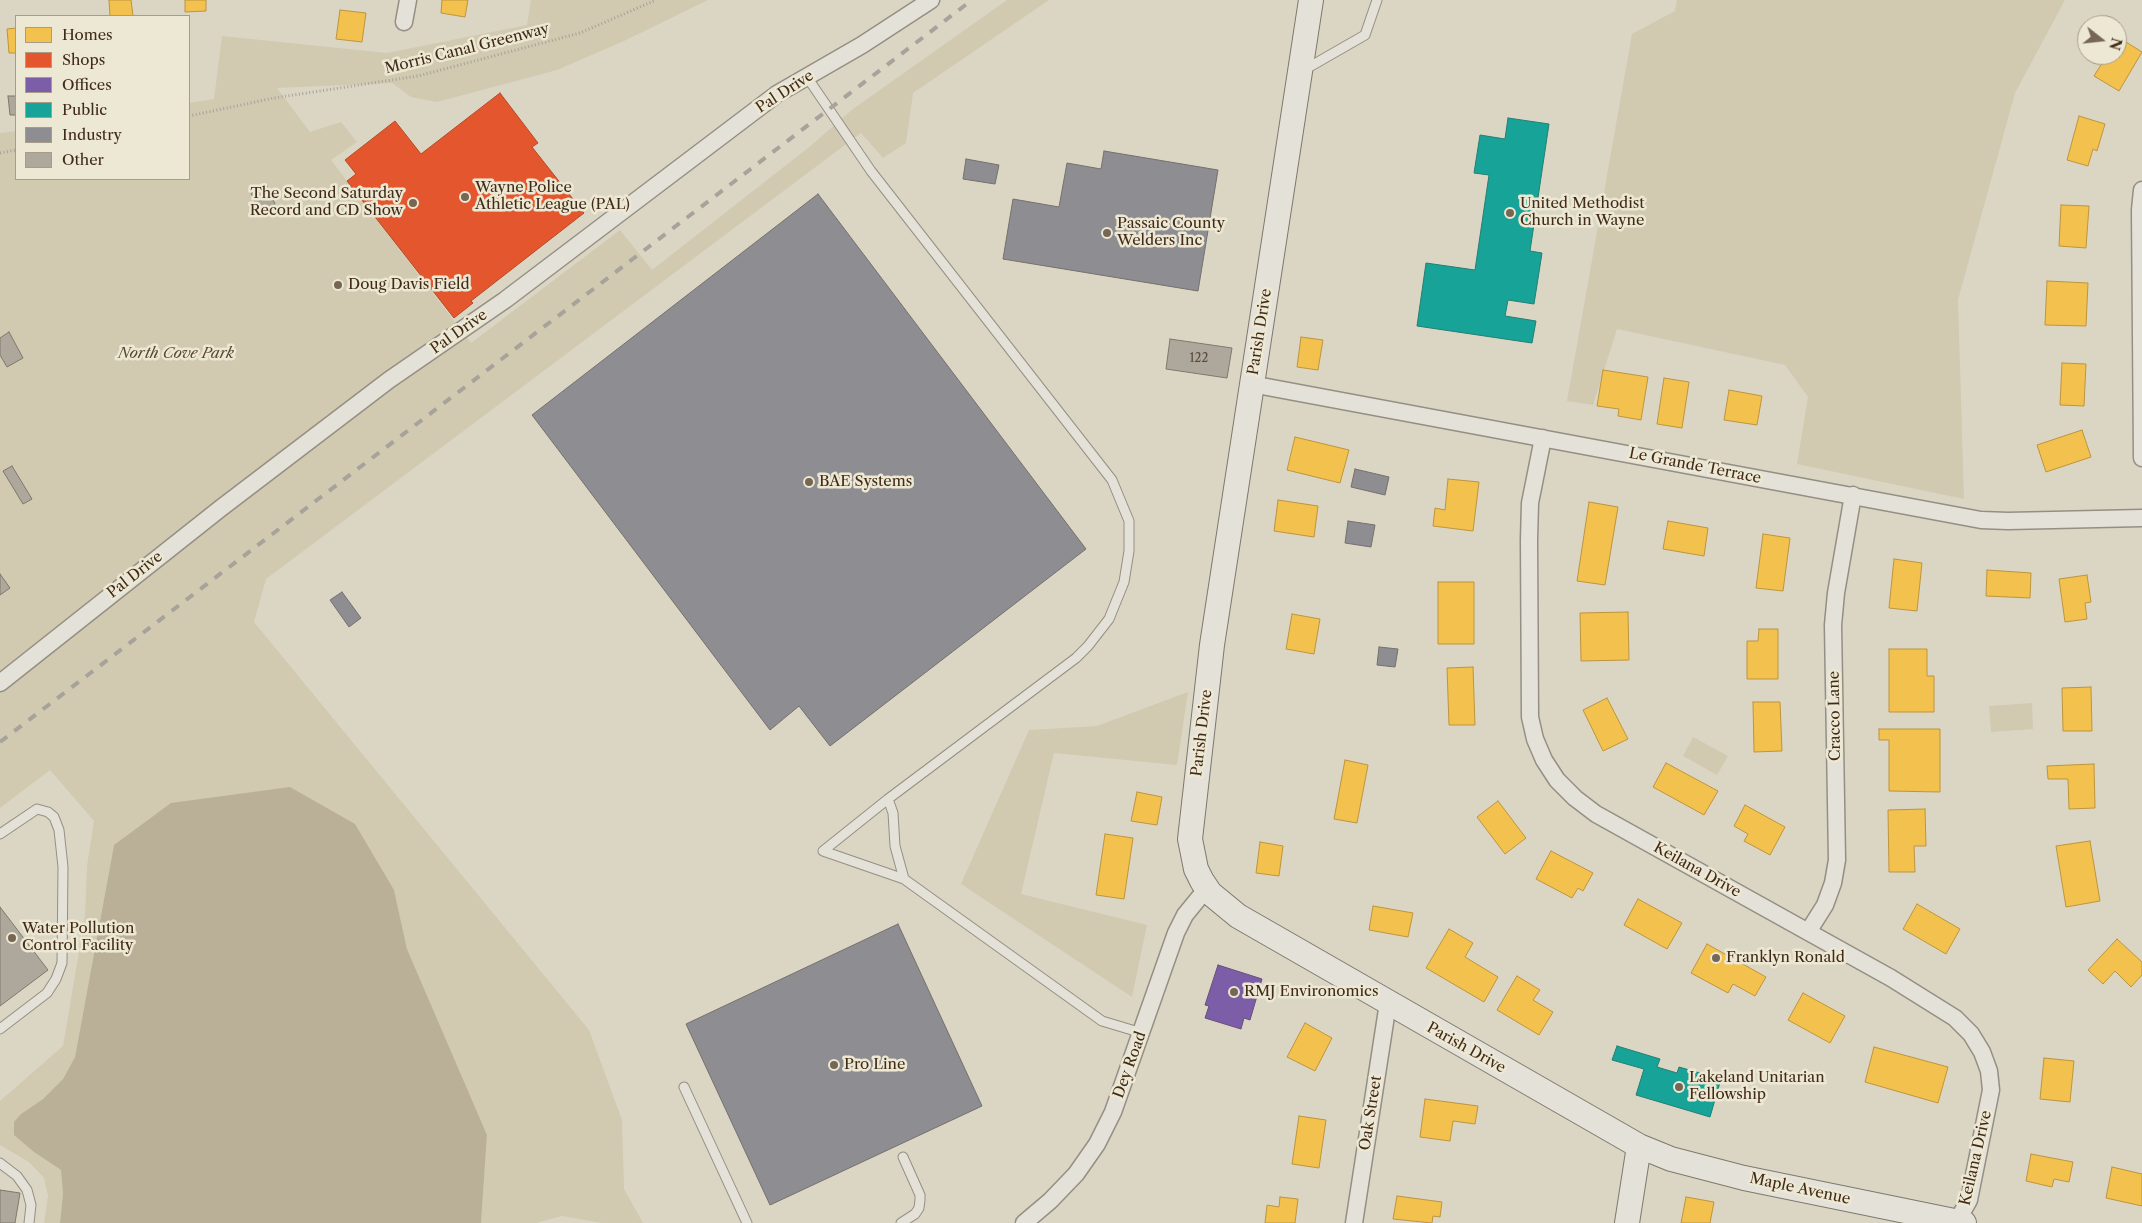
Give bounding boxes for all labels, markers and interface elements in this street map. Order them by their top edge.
legend [15,15,190,180]
north arrow [2077,15,2127,65]
street label: Morris Canal Greenway [383,20,551,78]
text: Homes [62,25,113,44]
text: N [2105,36,2126,52]
text: Shops [62,50,105,69]
street label: Pal Drive [753,67,817,117]
text: Offices [62,75,112,94]
text: Public [62,100,107,119]
text: Industry [62,125,122,144]
text: Other [62,150,104,169]
place label: Wayne Police Athletic League (PAL) [475,179,630,214]
place label: The Second Saturday Record and CD Show [250,185,403,220]
marker: Wayne Police Athletic League (PAL) [459,191,471,203]
place label: United Methodist Church in Wayne [1520,195,1645,230]
marker: The Second Saturday Record and CD Show [407,197,419,209]
marker: United Methodist Church in Wayne [1504,207,1516,219]
place label: Passaic County Welders Inc [1117,215,1225,250]
marker: Passaic County Welders Inc [1101,227,1113,239]
place label: Doug Davis Field [348,276,470,294]
marker: Doug Davis Field [332,279,344,291]
street label: Parish Drive [1244,287,1276,377]
street label: Pal Drive [427,306,491,358]
park label: North Cove Park [118,345,234,363]
house number: 122 [1190,352,1208,366]
street label: Le Grande Terrace [1627,444,1763,488]
place label: BAE Systems [819,473,912,491]
marker: BAE Systems [803,476,815,488]
street label: Pal Drive [104,548,166,602]
street label: Cracco Lane [1825,671,1845,761]
street label: Parish Drive [1188,689,1216,777]
street label: Keilana Drive [1650,839,1744,901]
place label: Water Pollution Control Facility [22,920,134,955]
marker: Water Pollution Control Facility [6,932,18,944]
place label: Franklyn Ronald [1726,949,1845,967]
marker: Franklyn Ronald [1710,952,1722,964]
place label: RMJ Environomics [1244,983,1378,1001]
marker: RMJ Environomics [1228,986,1240,998]
street label: Parish Drive [1423,1019,1509,1077]
street label: Dey Road [1110,1029,1150,1101]
place label: Pro Line [844,1056,905,1074]
marker: Pro Line [828,1059,840,1071]
place label: Lakeland Unitarian Fellowship [1689,1069,1825,1104]
street label: Oak Street [1356,1074,1386,1152]
marker: Lakeland Unitarian Fellowship [1673,1081,1685,1093]
street label: Keilana Drive [1956,1109,1996,1207]
street label: Maple Avenue [1748,1170,1852,1208]

